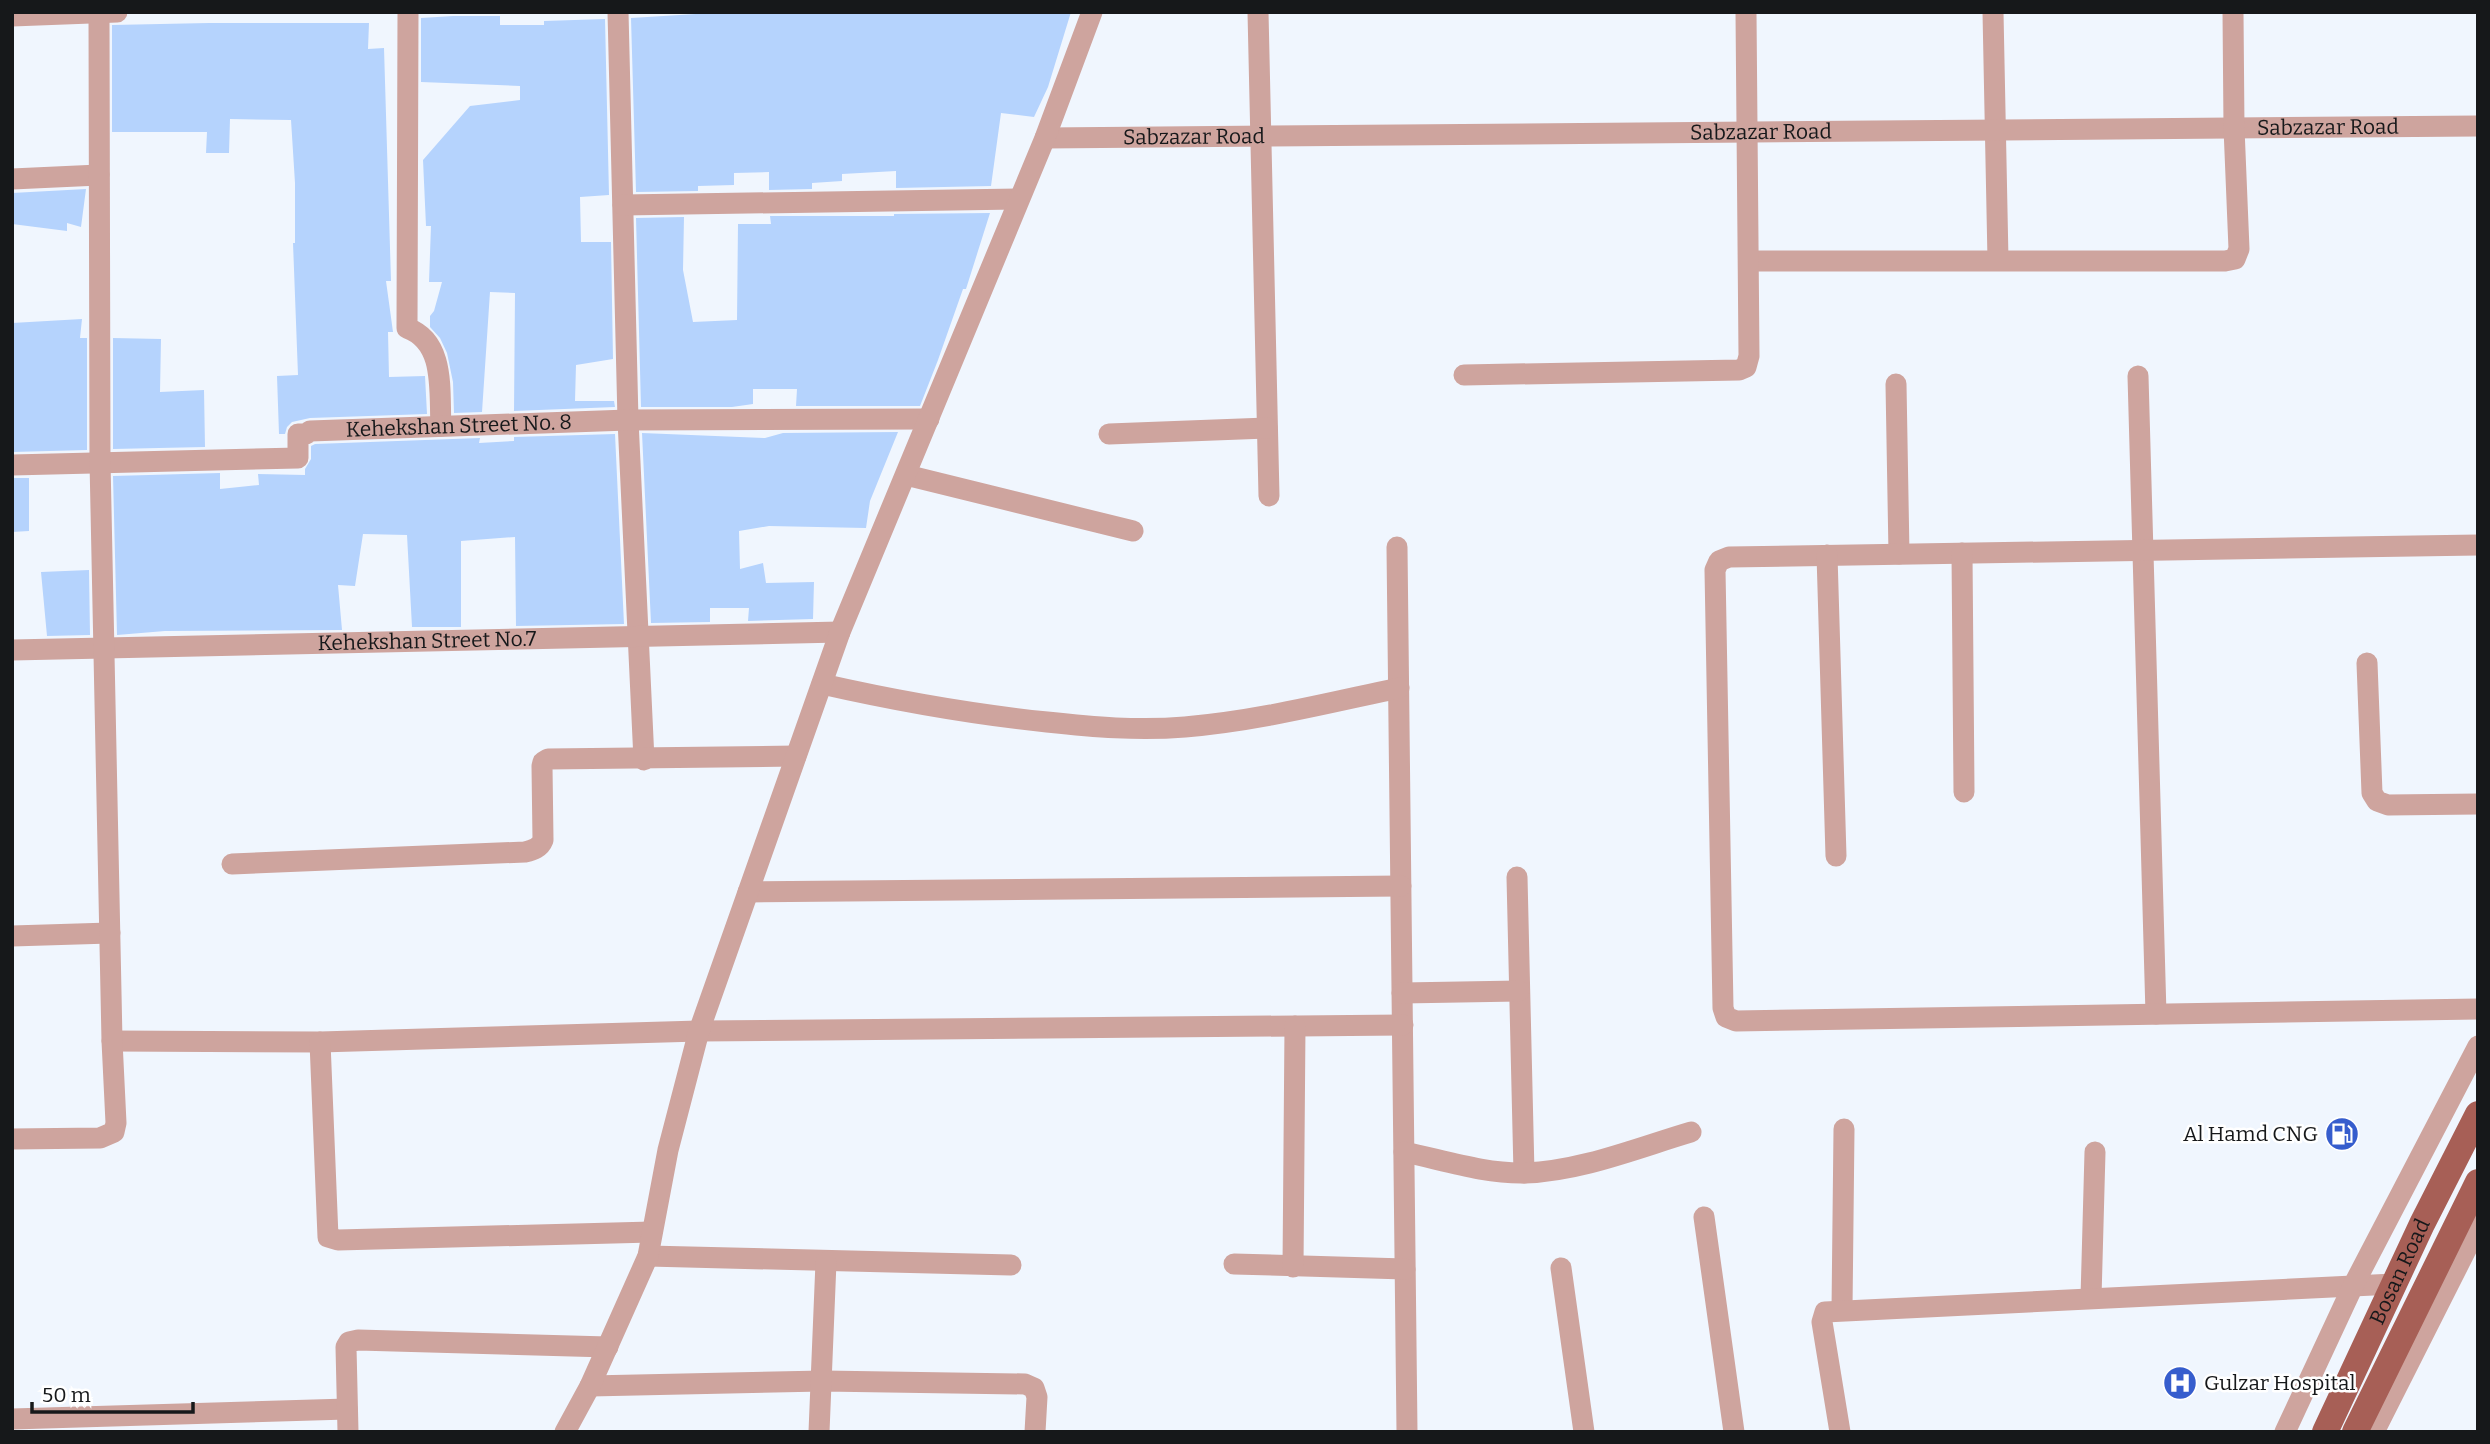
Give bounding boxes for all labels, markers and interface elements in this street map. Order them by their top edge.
street label: Sabzazar Road [2257,114,2399,141]
street label: Sabzazar Road [1690,118,1832,146]
street label: Sabzazar Road [1123,123,1265,150]
street label: Kehekshan Street No. 8 [345,409,572,443]
street label: Kehekshan Street No.7 [317,626,537,656]
fuel station icon: Al Hamd CNG [2323,1115,2361,1153]
place label: Al Hamd CNG [2183,1121,2318,1147]
street label: Bosan Road [2364,1215,2436,1329]
hospital icon: Gulzar Hospital [2161,1364,2199,1402]
scale bar [32,1370,192,1414]
place label: Gulzar Hospital [2204,1370,2356,1396]
text: 50 m [42,1382,91,1408]

